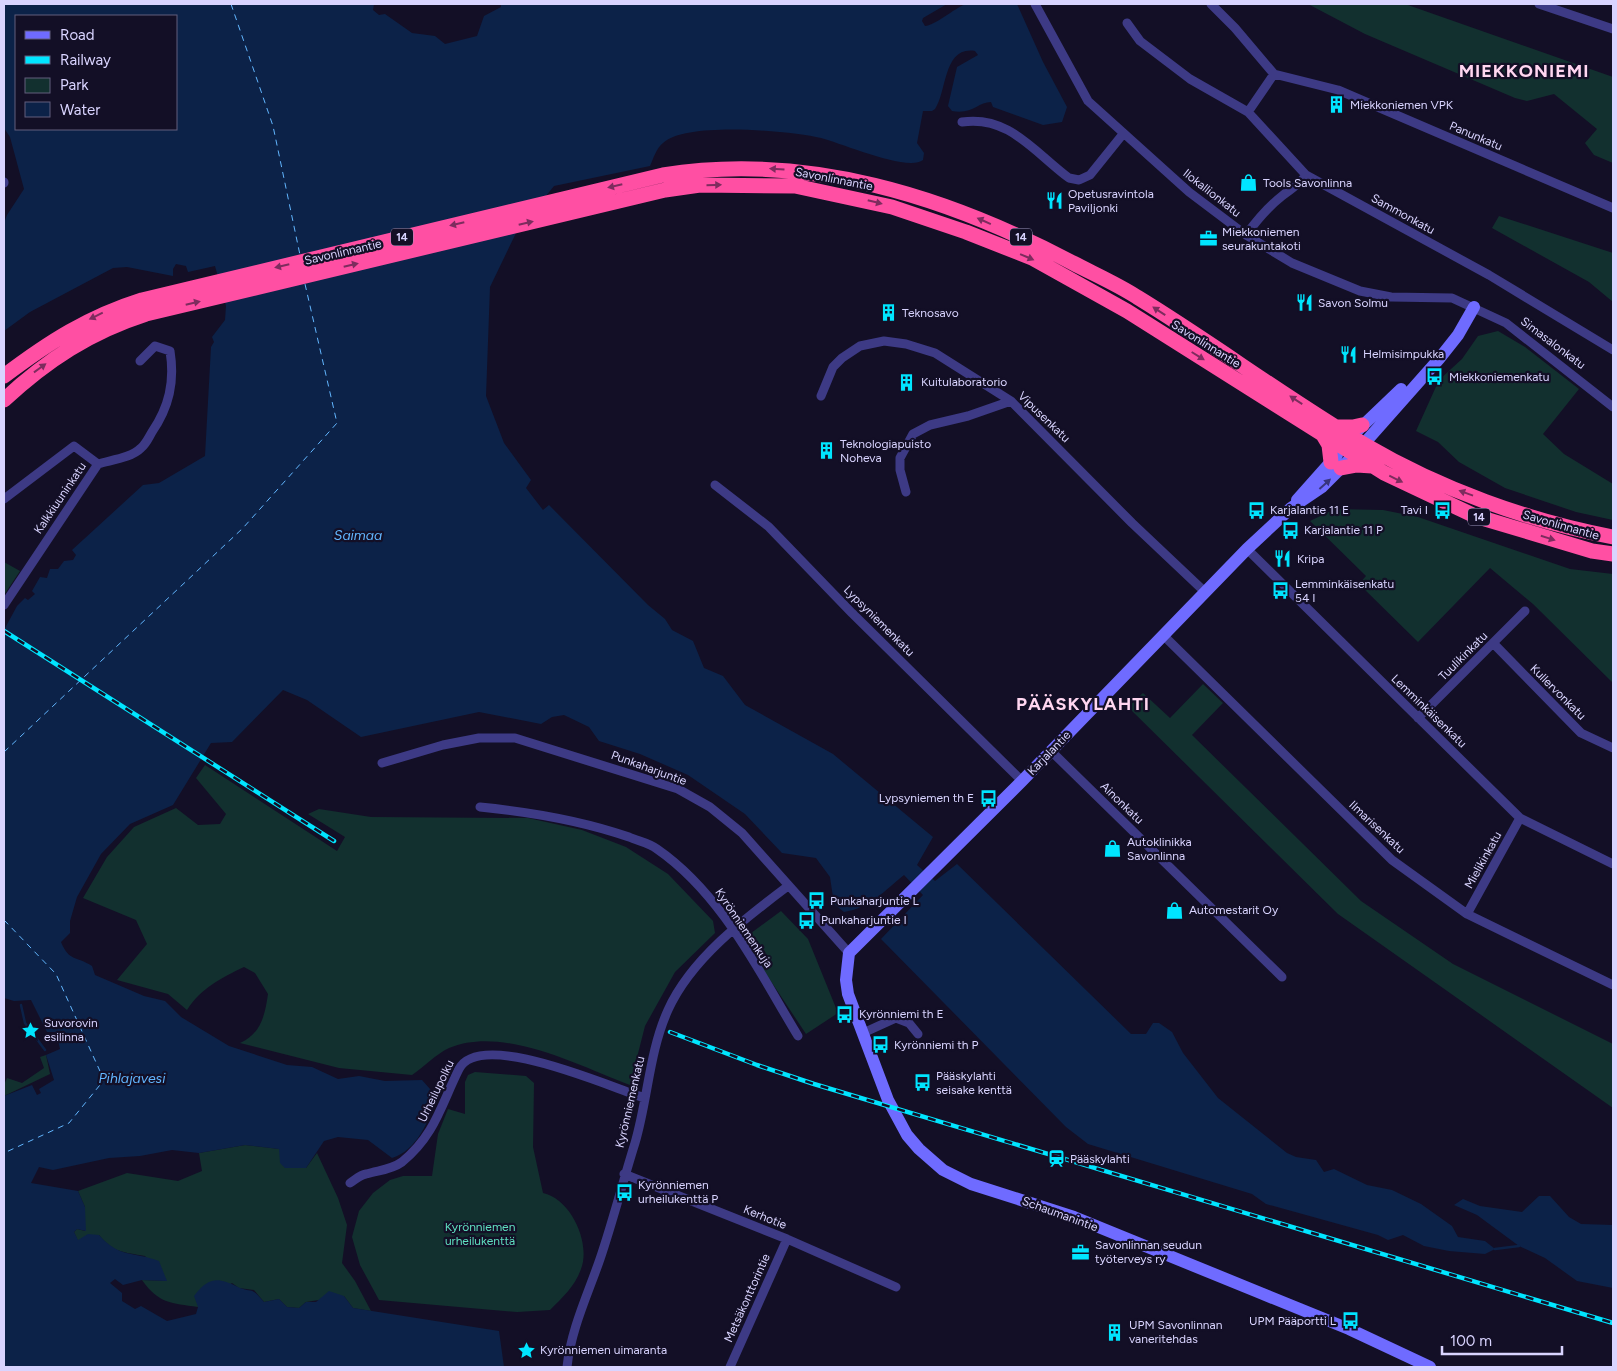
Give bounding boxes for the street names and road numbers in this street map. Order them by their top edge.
street label: Panunkatu [1447,119,1505,153]
street label: Savonlinnantie [794,165,874,193]
street label: Ilokallionkatu [1180,166,1244,220]
street label: Sammonkatu [1369,191,1437,237]
road number: 14 [391,228,413,246]
road number: 14 [1010,228,1032,246]
street label: Savonlinnantie [303,236,383,268]
street label: Simasalonkatu [1518,314,1588,372]
street label: Savonlinnantie [1169,317,1243,371]
street label: Vipusenkatu [1015,389,1073,445]
street label: Kalkkiuuninkatu [31,460,89,536]
street label: Savonlinnantie [1521,507,1601,543]
road number: 14 [1468,508,1490,526]
street label: Lypsyniemenkatu [841,583,917,659]
street label: Tuulikinkatu [1436,629,1490,683]
street label: Kullervonkatu [1527,661,1589,723]
street label: Lemminkäisenkatu [1388,671,1470,751]
street label: Karjalantie [1024,728,1074,778]
street label: Punkaharjuntie [609,748,689,788]
street label: Ainonkatu [1098,779,1146,827]
street label: Ilmarisenkatu [1346,798,1408,856]
street label: Mielikinkatu [1462,829,1504,891]
street label: Kyrönniemenkuja [712,886,776,970]
street label: Kyrönniemenkatu [613,1055,647,1149]
street label: Urheilupolku [415,1058,457,1124]
street label: Schaumanintie [1020,1194,1100,1234]
street label: Kerhotie [741,1202,789,1232]
street label: Metsäkonttorintie [721,1251,773,1345]

